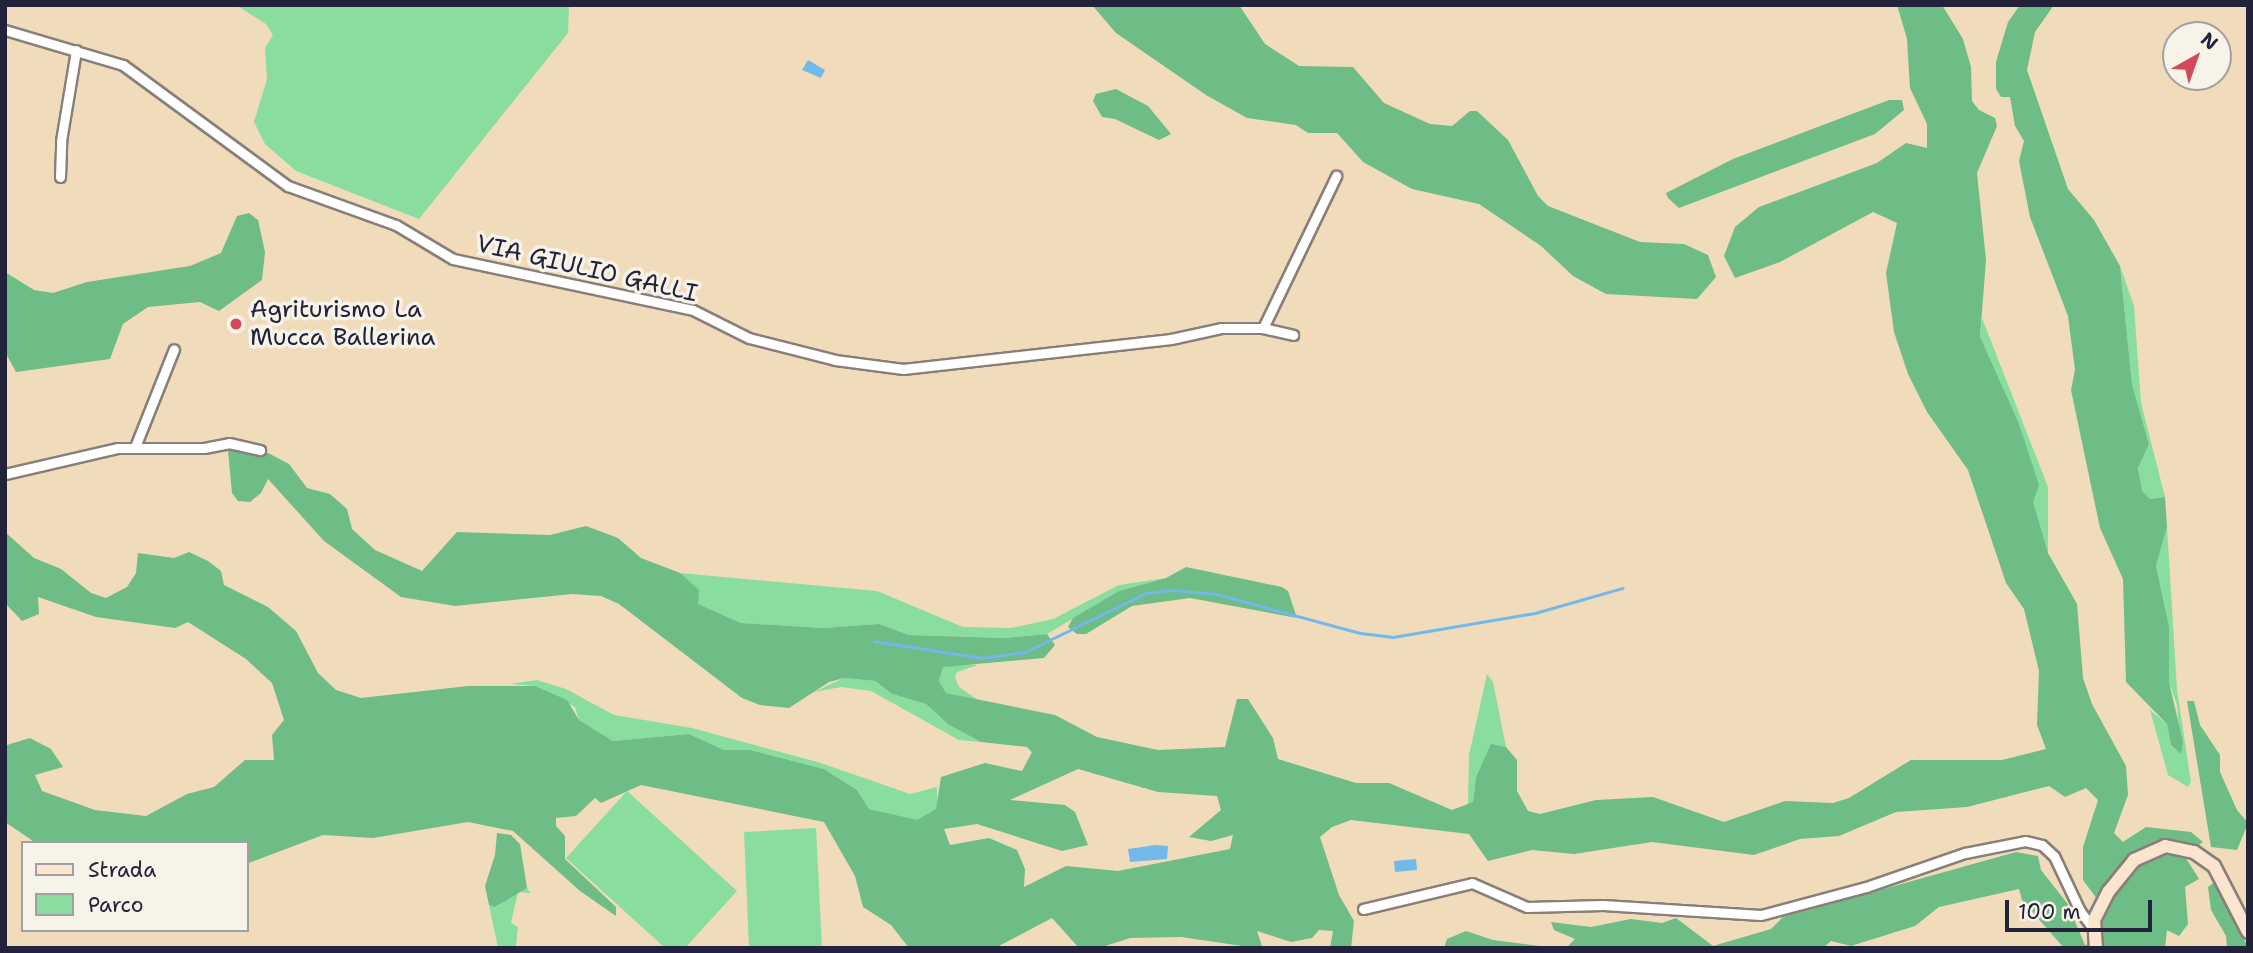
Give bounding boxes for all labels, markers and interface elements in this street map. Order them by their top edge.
north arrow [2162,21,2232,91]
text: N [2196,27,2223,55]
street label: VIA GIULIO GALLI [474,230,700,308]
place label: Agriturismo La Mucca Ballerina [250,296,435,352]
marker: Agriturismo La Mucca Ballerina [228,316,244,332]
legend [21,841,248,932]
text: Strada [88,856,156,884]
scale bar [2008,886,2155,930]
text: Parco [88,891,143,919]
text: 100 m [2018,898,2081,926]

